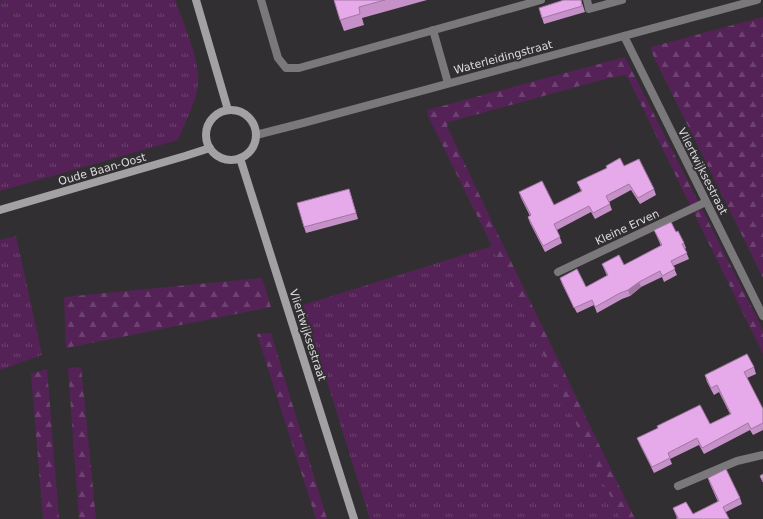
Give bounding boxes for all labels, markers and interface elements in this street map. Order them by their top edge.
street label: Waterleidingstraat [452,38,555,77]
street label: Vliertwijksestraat [675,126,730,217]
street label: Oude Baan-Oost [57,151,148,188]
street label: Kleine Erven [593,207,661,248]
street label: Vliertwijksestraat [287,288,329,383]

